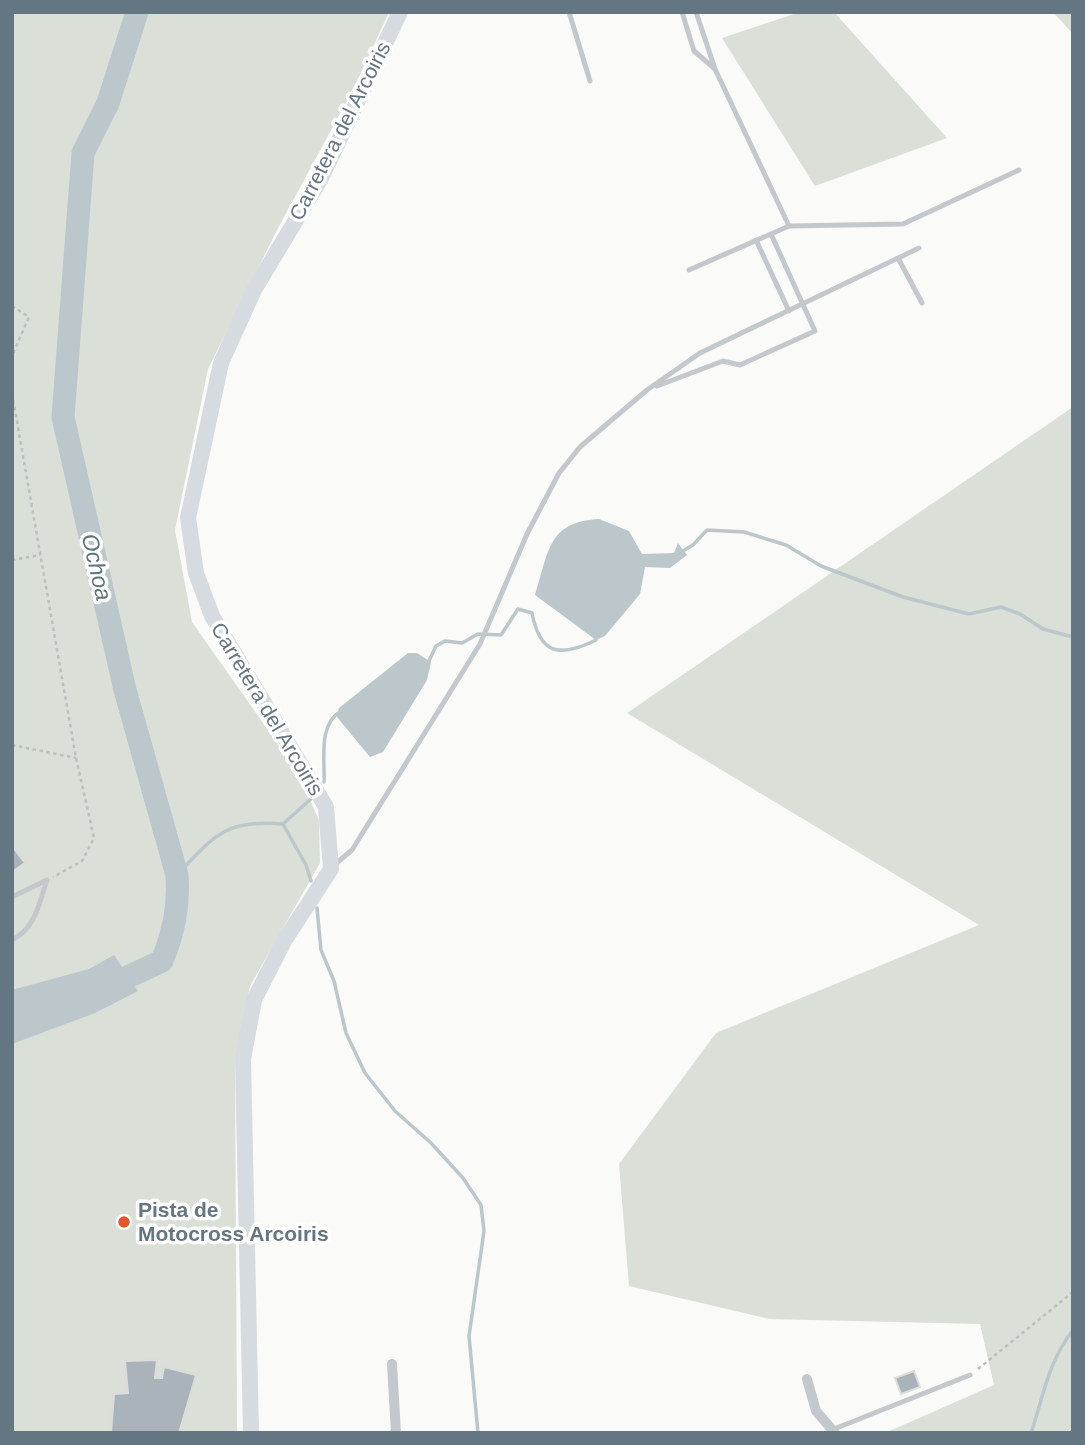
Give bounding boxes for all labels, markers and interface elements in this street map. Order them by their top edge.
street label: Carretera del Arcoiris [285,38,395,224]
water label: Ochoa [77,531,117,603]
street label: Carretera del Arcoiris [207,618,328,799]
place label: Pista de Motocross Arcoiris [138,1198,329,1245]
marker: Pista de Motocross Arcoiris [116,1214,132,1230]

